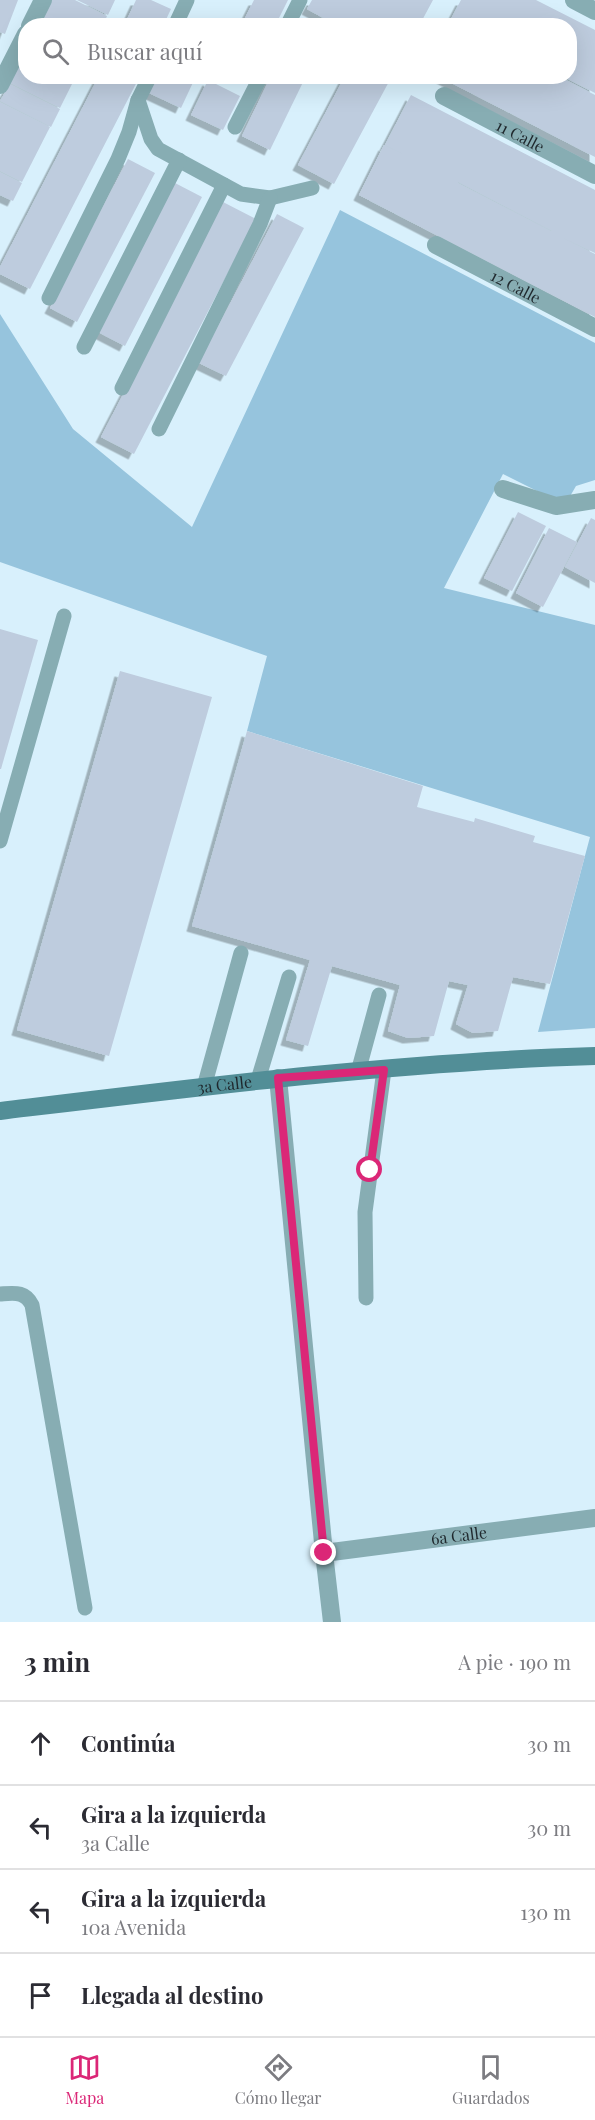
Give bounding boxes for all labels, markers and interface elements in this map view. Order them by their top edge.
search box [18,18,577,84]
icon: search [39,35,72,68]
text: Buscar aquí [87,36,202,66]
street label: 11 Calle [493,114,548,157]
street label: 12 Calle [487,264,545,308]
street label: 3a Calle [196,1071,253,1097]
route start [356,1156,382,1182]
street label: 6a Calle [430,1521,488,1549]
route end [310,1539,336,1565]
text: 3 min [24,1644,90,1679]
text: A pie · 190 m [458,1648,571,1675]
icon: ahead [24,1727,57,1760]
text: Continúa [81,1728,175,1758]
text: 30 m [527,1730,571,1757]
text: Gira a la izquierda [81,1799,266,1829]
icon: left [24,1811,57,1844]
text: 30 m [527,1814,571,1841]
text: 3a Calle [81,1829,150,1856]
text: Gira a la izquierda [81,1883,266,1913]
icon: left [24,1895,57,1928]
text: 130 m [520,1898,571,1925]
text: 10a Avenida [81,1913,186,1940]
icon: arrive [24,1979,57,2012]
text: Llegada al destino [81,1980,263,2010]
tab: Mapa [65,2051,104,2108]
tab: Cómo llegar [235,2051,322,2108]
tab: Guardados [452,2051,530,2108]

